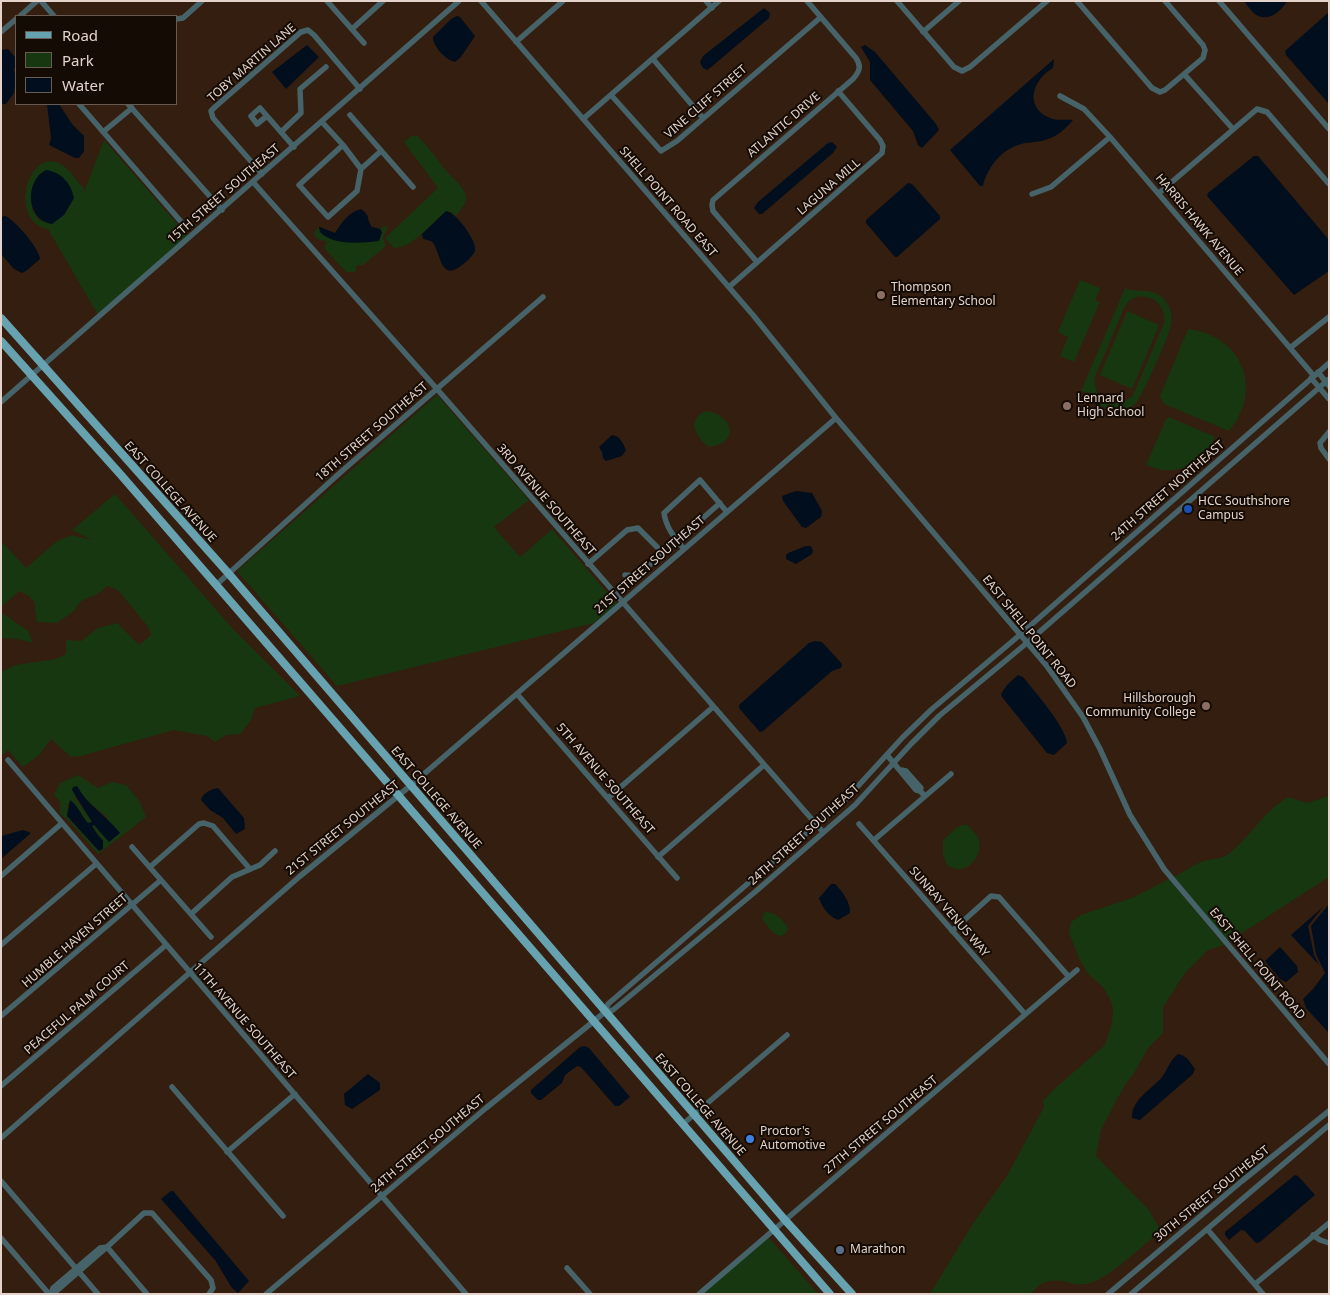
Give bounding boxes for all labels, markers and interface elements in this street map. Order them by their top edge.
legend [15,15,178,105]
street label: TOBY MARTIN LANE [205,21,299,105]
text: Road [62,25,98,45]
text: Park [62,50,94,70]
street label: VINE CLIFF STREET [662,62,750,142]
text: Water [62,75,104,95]
street label: ATLANTIC DRIVE [744,89,824,161]
street label: 15TH STREET SOUTHEAST [165,141,283,247]
street label: SHELL POINT ROAD EAST [616,144,720,260]
street label: LAGUNA MILL [795,156,863,218]
street label: HARRIS HAWK AVENUE [1152,171,1246,279]
place label: Thompson Elementary School [891,281,996,309]
marker: Thompson Elementary School [875,289,887,301]
street label: 18TH STREET SOUTHEAST [313,379,431,485]
place label: Lennard High School [1077,392,1144,420]
marker: Lennard High School [1061,400,1073,412]
street label: 24TH STREET NORTHEAST [1108,438,1228,544]
street label: EAST COLLEGE AVENUE [121,439,219,545]
street label: 3RD AVENUE SOUTHEAST [494,441,598,559]
place label: HCC Southshore Campus [1198,495,1290,523]
marker: HCC Southshore Campus [1182,503,1194,515]
street label: 21ST STREET SOUTHEAST [592,513,708,617]
street label: EAST SHELL POINT ROAD [979,573,1079,691]
place label: Hillsborough Community College [1085,692,1196,720]
marker: Hillsborough Community College [1200,700,1212,712]
street label: 5TH AVENUE SOUTHEAST [553,721,657,837]
street label: EAST COLLEGE AVENUE [388,744,484,852]
street label: 21ST STREET SOUTHEAST [283,778,403,878]
street label: 24TH STREET SOUTHEAST [746,781,862,889]
street label: SUNRAY VENUS WAY [906,864,992,960]
street label: HUMBLE HAVEN STREET [19,891,131,991]
street label: EAST SHELL POINT ROAD [1206,905,1308,1023]
street label: PEACEFUL PALM COURT [22,959,132,1057]
street label: 11TH AVENUE SOUTHEAST [190,960,298,1082]
street label: EAST COLLEGE AVENUE [652,1051,748,1159]
street label: 27TH STREET SOUTHEAST [821,1073,941,1177]
street label: 24TH STREET SOUTHEAST [368,1092,488,1196]
place label: Proctor's Automotive [760,1125,825,1153]
marker: Proctor's Automotive [744,1133,756,1145]
street label: 30TH STREET SOUTHEAST [1151,1143,1273,1245]
place label: Marathon [850,1243,905,1257]
marker: Marathon [834,1244,846,1256]

